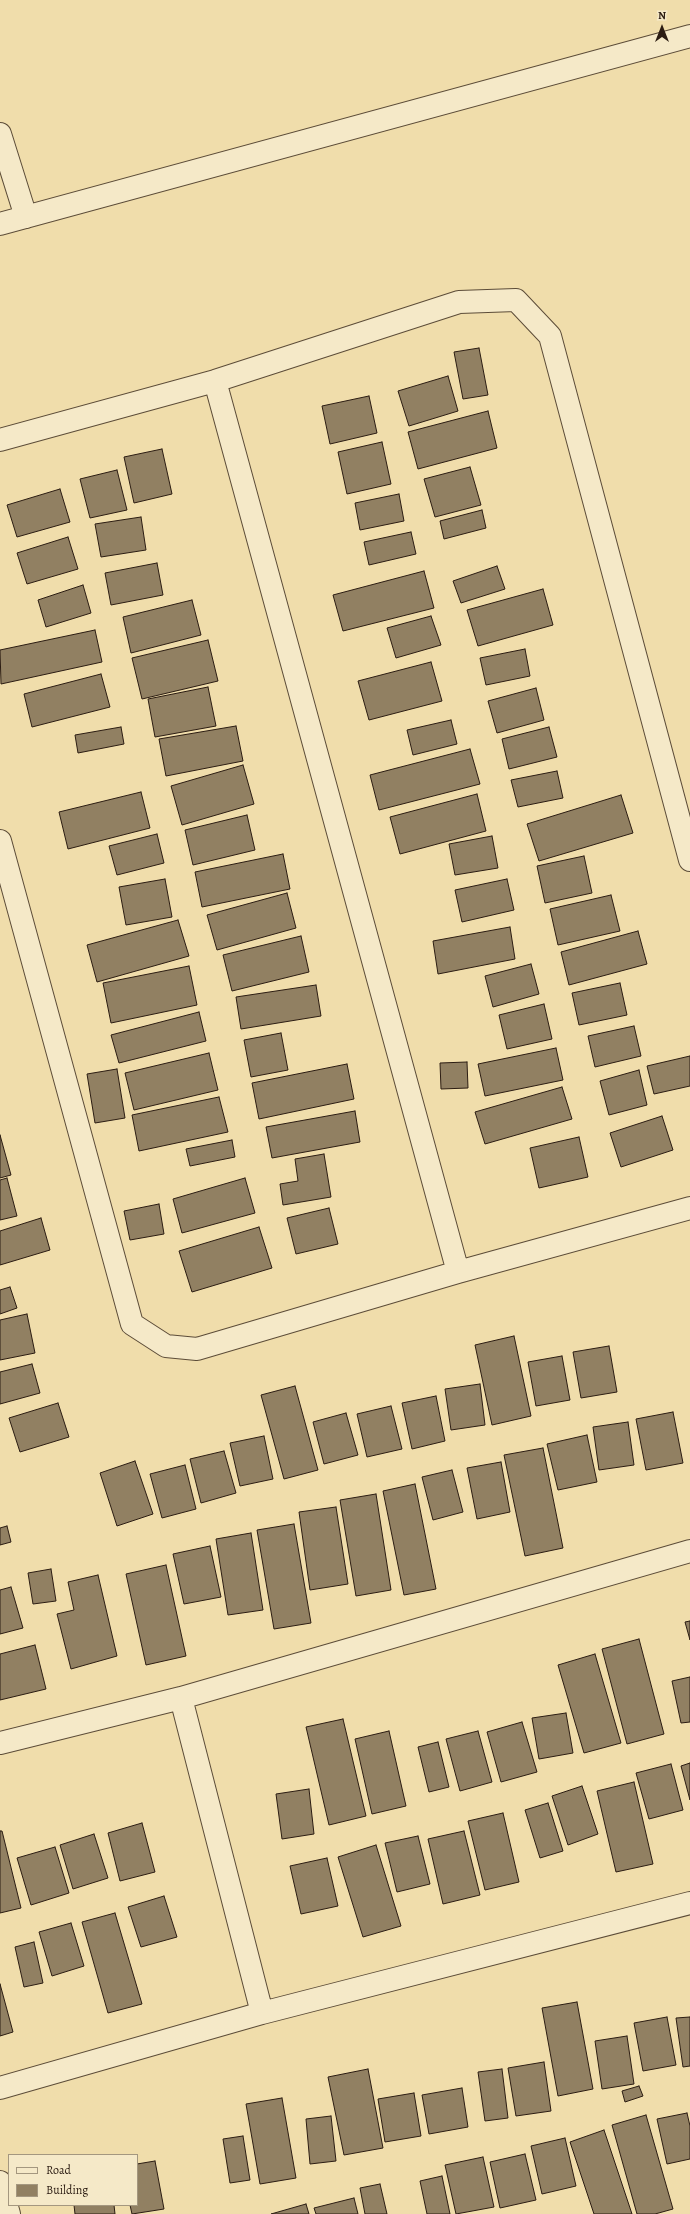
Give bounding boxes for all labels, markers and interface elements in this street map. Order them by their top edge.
north arrow [642,8,682,48]
text: N [658,8,666,23]
legend [8,2154,138,2206]
text: Road [46,2162,71,2178]
text: Building [46,2182,88,2198]

